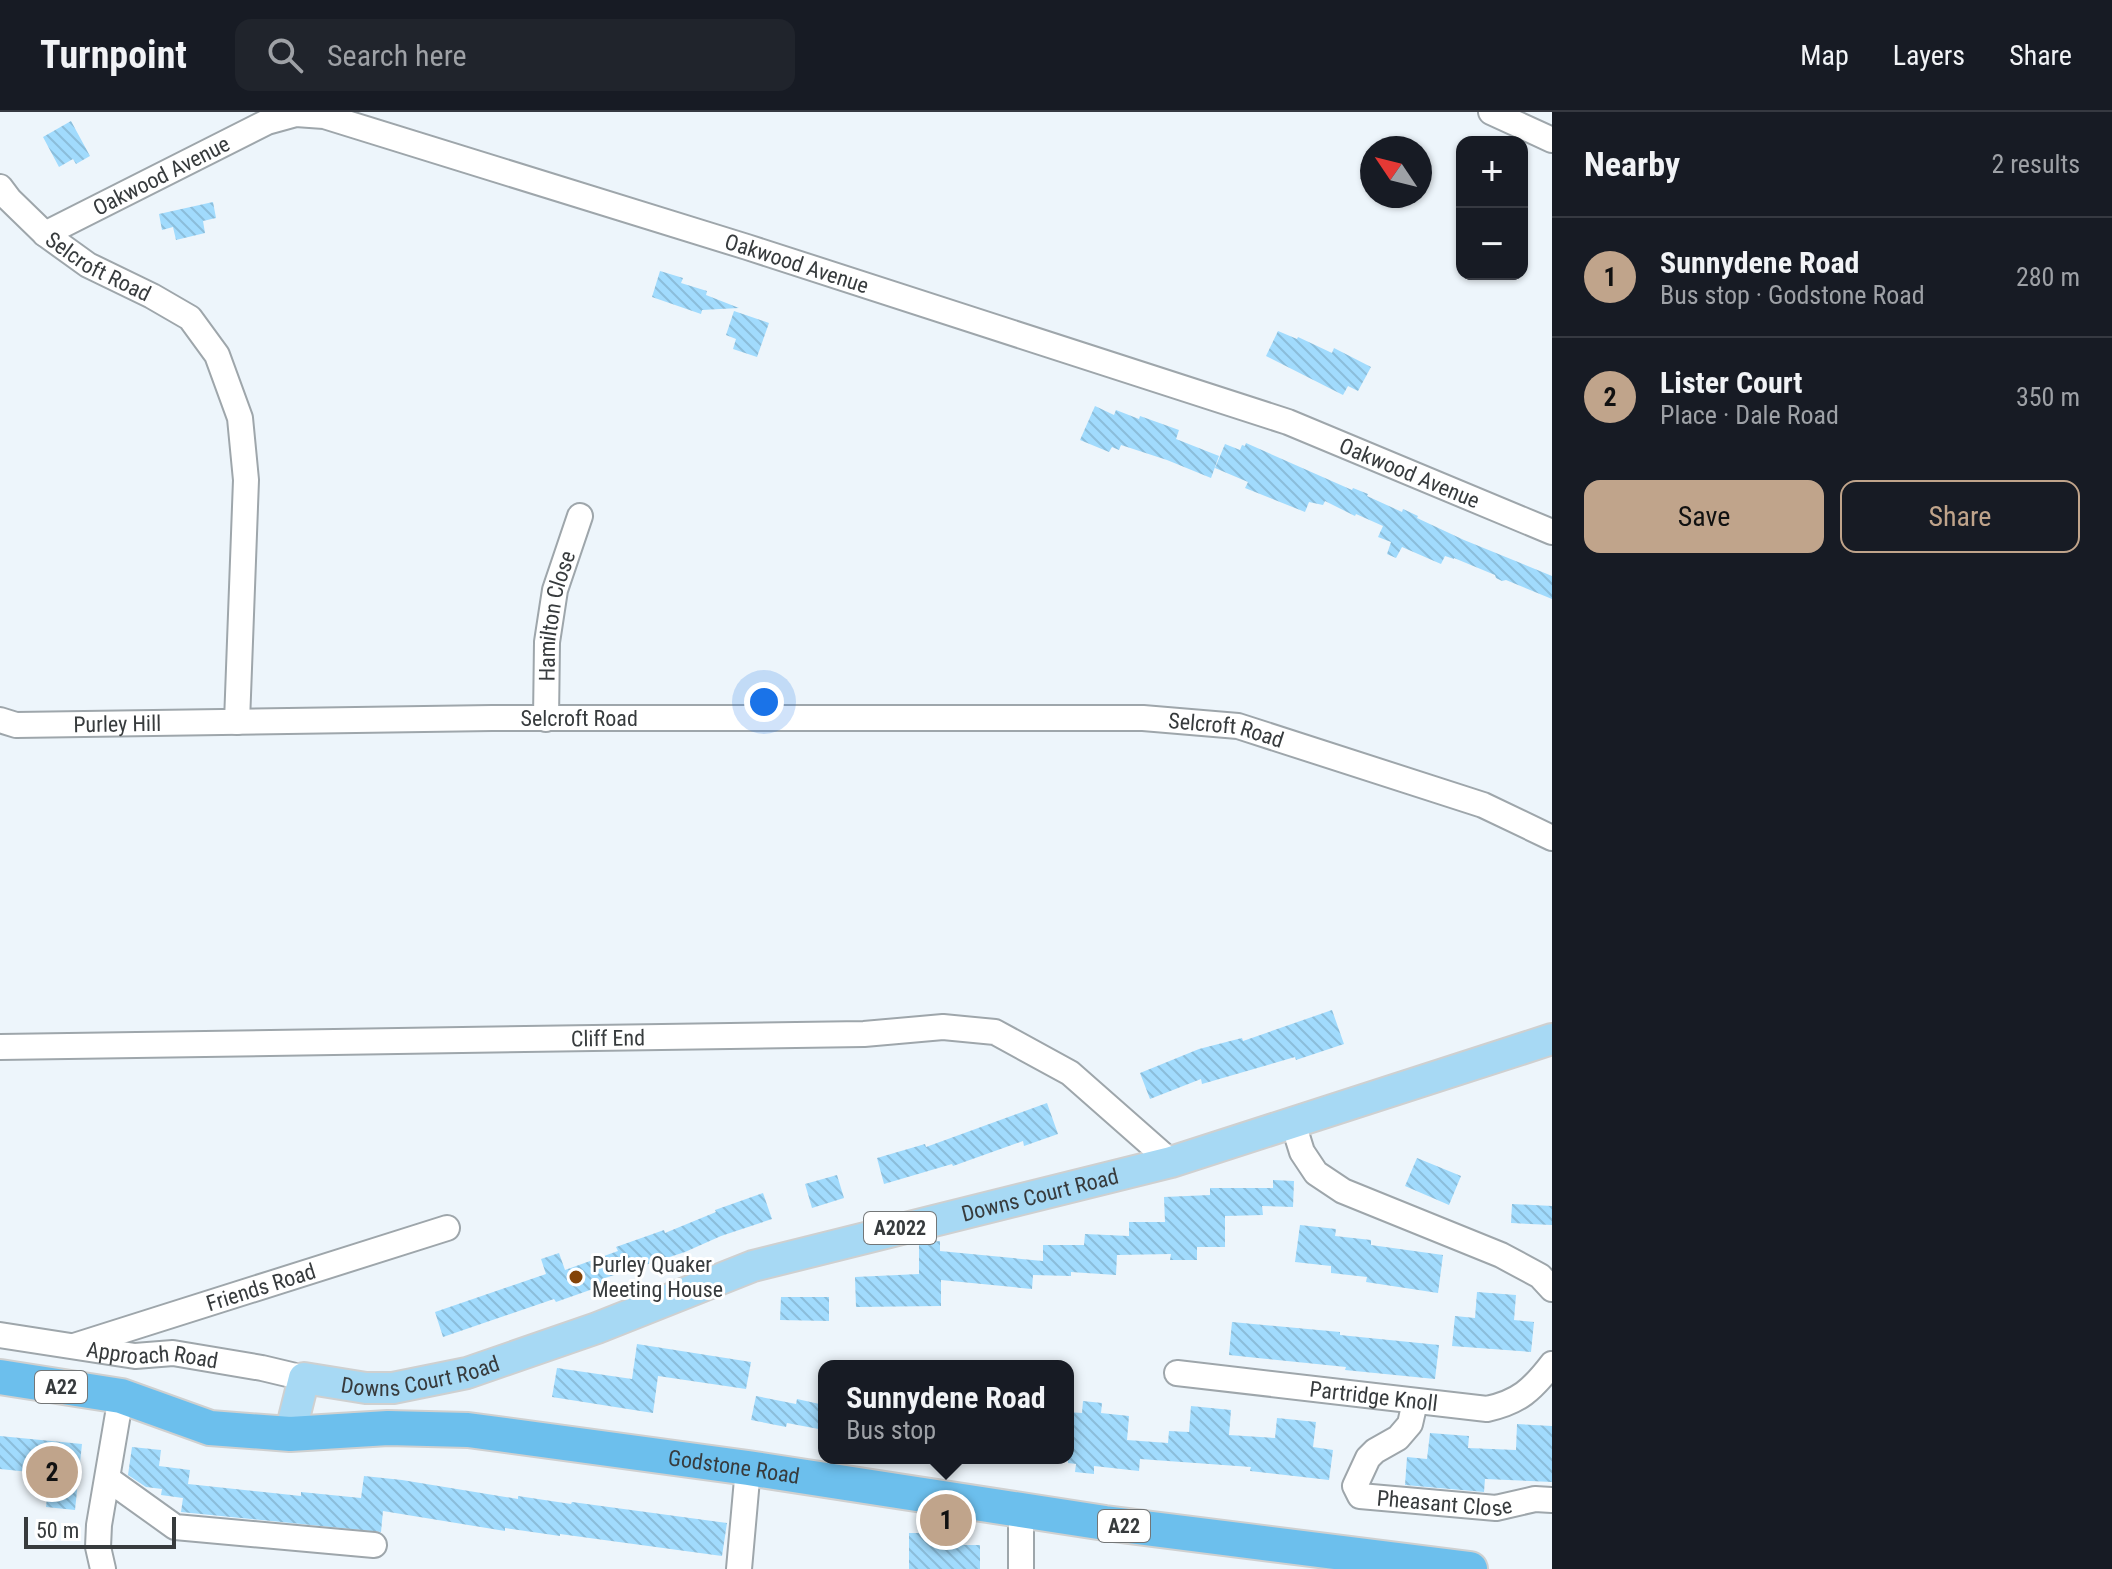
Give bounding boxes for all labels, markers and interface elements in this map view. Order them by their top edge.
search box [235,19,795,91]
text: Turnpoint [40,33,187,77]
icon: search [263,33,307,77]
text: Search here [327,38,467,73]
text: Map [1800,39,1849,72]
text: Layers [1893,39,1965,72]
text: Share [2009,39,2072,72]
street label: Oakwood Avenue [89,131,234,221]
north arrow [1360,136,1432,208]
map controls [1456,136,1528,280]
button: + [1456,136,1528,208]
text: Nearby [1584,144,1680,184]
text: 2 results [1991,149,2080,179]
button: − [1456,208,1528,280]
street label: Selcroft Road [41,227,155,307]
street label: Oakwood Avenue [722,229,872,298]
text: Sunnydene Road [1660,245,1859,280]
text: 1 [1603,262,1617,292]
text: 280 m [2016,262,2080,292]
text: Bus stop · Godstone Road [1660,280,1925,310]
text: Lister Court [1660,365,1803,400]
text: 2 [1603,382,1617,412]
text: 350 m [2016,382,2080,412]
text: Place · Dale Road [1660,400,1839,430]
street label: Oakwood Avenue [1336,433,1483,513]
button: Save [1584,480,1824,553]
button: Share [1840,480,2080,553]
street label: Hamilton Close [534,547,580,682]
your location [744,682,784,722]
street label: Selcroft Road [521,706,638,731]
street label: Selcroft Road [1167,708,1287,753]
street label: Purley Hill [73,711,161,737]
street label: Cliff End [571,1025,645,1051]
street label: Downs Court Road [959,1164,1121,1227]
road number: A2022 [864,1212,936,1244]
place label: Purley Quaker Meeting House [592,1252,723,1302]
street label: Friends Road [203,1258,319,1316]
marker: Purley Quaker Meeting House [567,1268,585,1286]
street label: Approach Road [85,1337,220,1373]
street label: Downs Court Road [339,1351,503,1401]
popup [818,1360,1074,1464]
road number: A22 [35,1371,87,1403]
street label: Partridge Knoll [1308,1376,1439,1416]
text: Sunnydene Road [846,1380,1046,1415]
text: Bus stop [846,1415,936,1445]
pin: 2 [26,1442,78,1502]
street label: Godstone Road [667,1445,801,1489]
street label: Pheasant Close [1376,1486,1514,1522]
pin: 1 [920,1490,972,1550]
road number: A22 [1098,1510,1150,1542]
scale bar [24,1513,176,1549]
text: 50 m [36,1518,79,1543]

